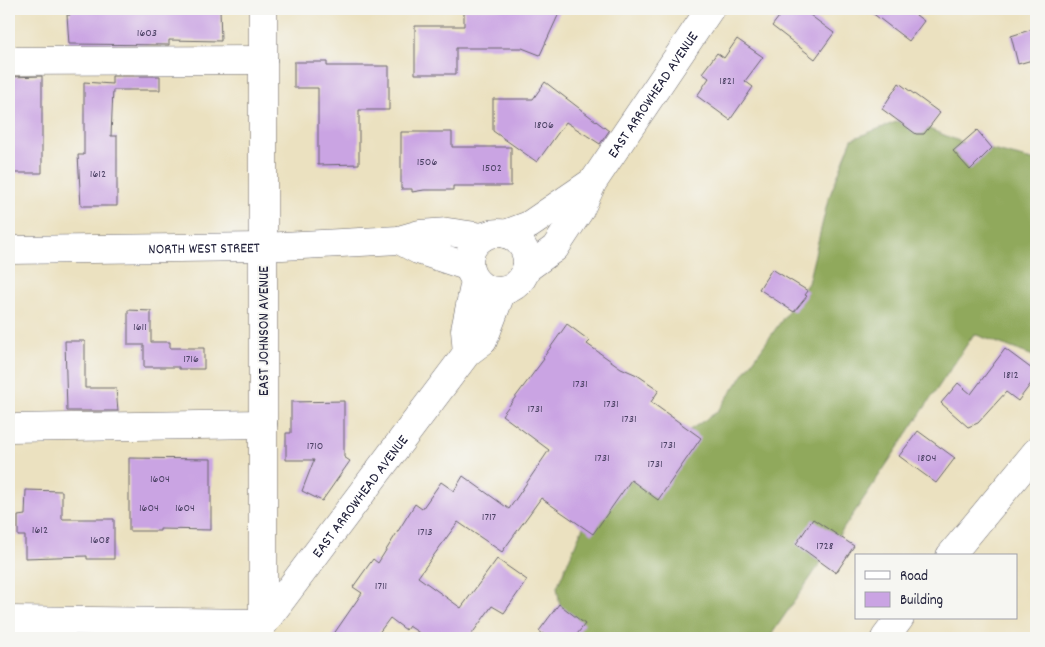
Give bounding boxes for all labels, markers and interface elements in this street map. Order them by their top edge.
house number: 1603 [137,25,157,42]
street label: EAST ARROWHEAD AVENUE [603,28,705,163]
house number: 1821 [719,73,735,90]
house number: 1806 [534,117,554,134]
house number: 1506 [417,154,437,171]
house number: 1502 [482,160,502,177]
house number: 1612 [90,166,106,183]
street label: NORTH WEST STREET [148,238,260,261]
street label: EAST JOHNSON AVENUE [254,266,276,396]
house number: 1611 [133,319,147,336]
house number: 1716 [183,351,199,368]
house number: 1812 [1003,367,1019,384]
house number: 1731 [572,376,588,393]
house number: 1731 [603,396,619,413]
house number: 1731 [527,401,543,418]
house number: 1731 [621,411,637,428]
street label: EAST ARROWHEAD AVENUE [308,431,415,563]
house number: 1731 [660,437,676,454]
house number: 1710 [307,438,323,455]
house number: 1731 [594,450,610,467]
house number: 1804 [918,450,936,467]
house number: 1731 [647,456,663,473]
house number: 1604 [150,471,170,488]
house number: 1604 [139,500,159,517]
house number: 1604 [175,500,195,517]
house number: 1717 [482,509,497,526]
house number: 1612 [32,522,48,539]
house number: 1713 [417,524,433,541]
house number: 1608 [90,532,110,549]
house number: 1728 [816,538,834,555]
legend [855,554,1018,620]
text: Road [900,566,928,588]
house number: 1711 [375,578,387,595]
text: Building [900,590,943,612]

